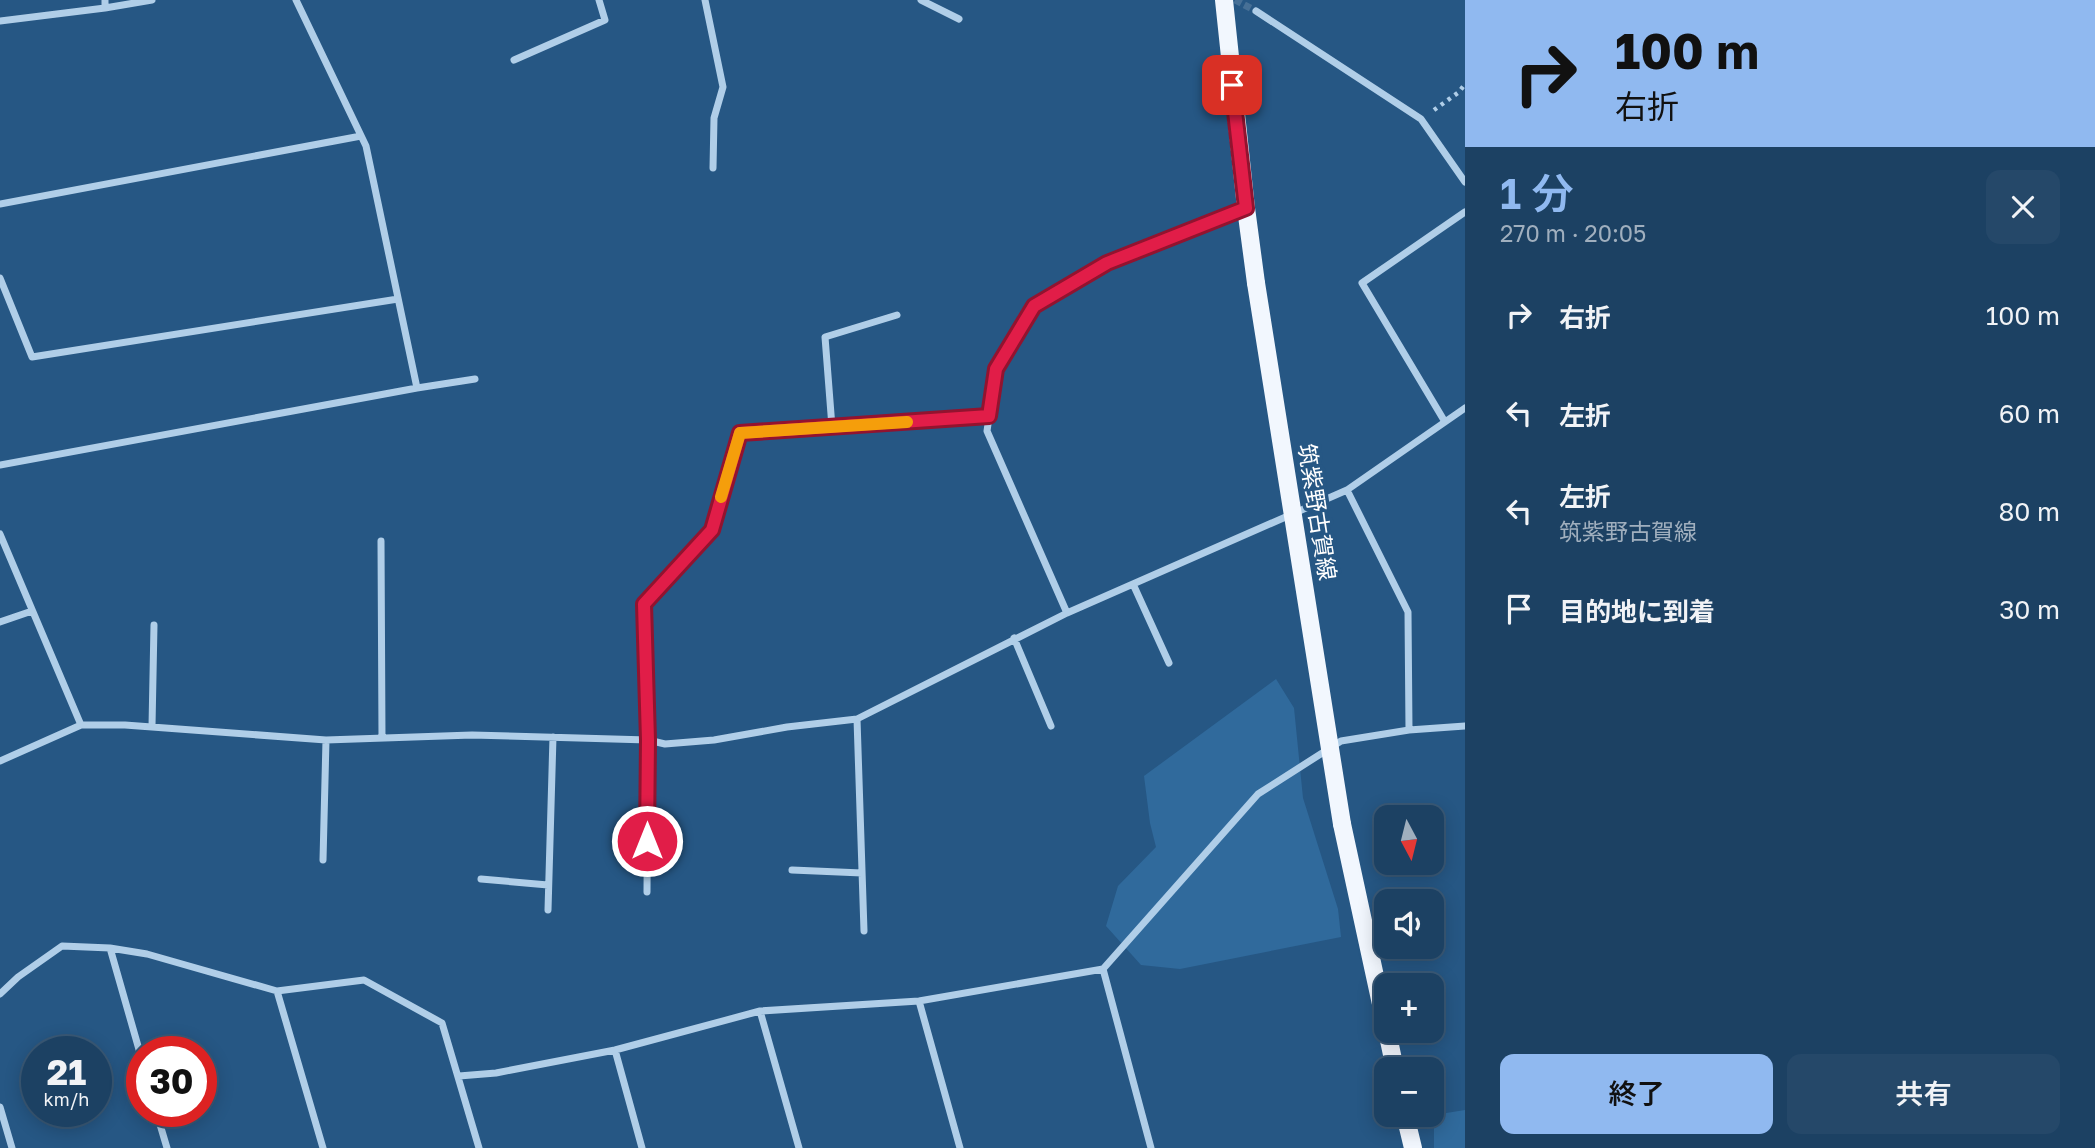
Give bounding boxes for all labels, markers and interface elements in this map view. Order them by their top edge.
text: 100 m [1615,21,1759,80]
icon: right [1500,28,1591,119]
pin [1202,55,1262,115]
icon: arrive [1213,66,1251,104]
text: 右折 [1615,87,1679,125]
text: 1 分 [1500,168,1574,218]
button: close [1986,170,2060,244]
text: 270 m · 20:05 [1500,219,1646,247]
icon: right [1500,296,1538,334]
text: 100 m [1986,300,2060,331]
text: 右折 [1559,302,1611,333]
icon: left [1500,394,1538,432]
text: 60 m [1999,398,2060,429]
text: 左折 [1559,400,1611,431]
street label: 筑紫野古賀線 [1293,442,1343,582]
text: 左折 [1559,481,1611,512]
icon: left [1500,492,1538,530]
text: 80 m [1999,496,2060,527]
text: 筑紫野古賀線 [1559,517,1697,545]
icon: arrive [1500,590,1538,628]
text: 30 m [1999,594,2060,625]
text: 目的地に到着 [1559,596,1715,627]
position arrow [610,804,684,878]
north arrow [1374,805,1444,875]
map controls [1374,805,1444,1127]
button: sound [1374,889,1444,959]
button: + [1374,973,1444,1043]
speed limit sign: 30 [126,1036,217,1127]
text: 21 [47,1051,86,1093]
button: 終了 [1500,1054,1773,1134]
button: 共有 [1787,1054,2060,1134]
button: − [1374,1057,1444,1127]
text: km/h [44,1088,89,1110]

